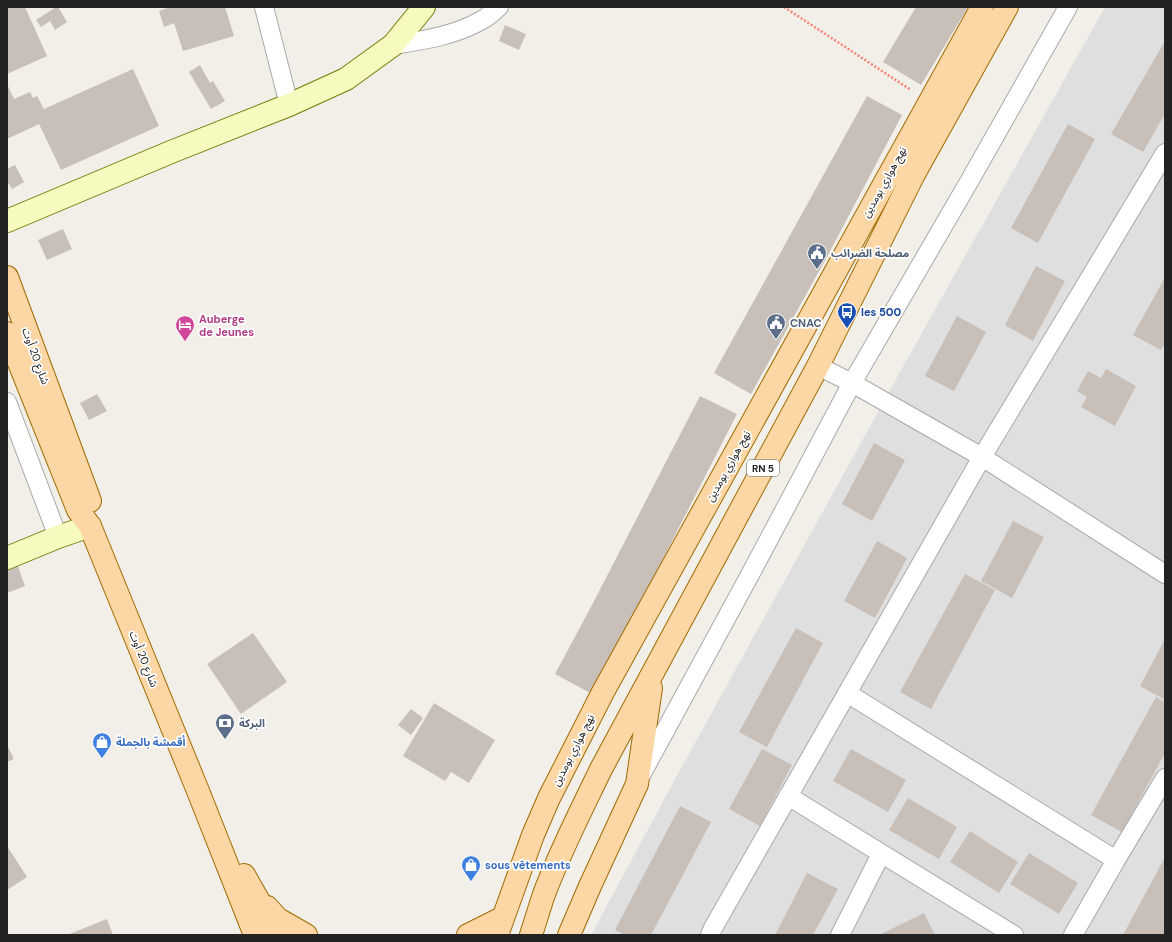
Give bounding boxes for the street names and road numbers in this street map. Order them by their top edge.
street label: نهج هواري بومدين [859,144,912,221]
street label: شارع 20 أوت [18,326,53,387]
street label: نهج هواري بومدين [703,428,756,505]
road number: RN 5 [747,460,779,476]
street label: شارع 20 أوت [125,629,162,690]
street label: نهج هواري بومدين [549,712,599,790]

